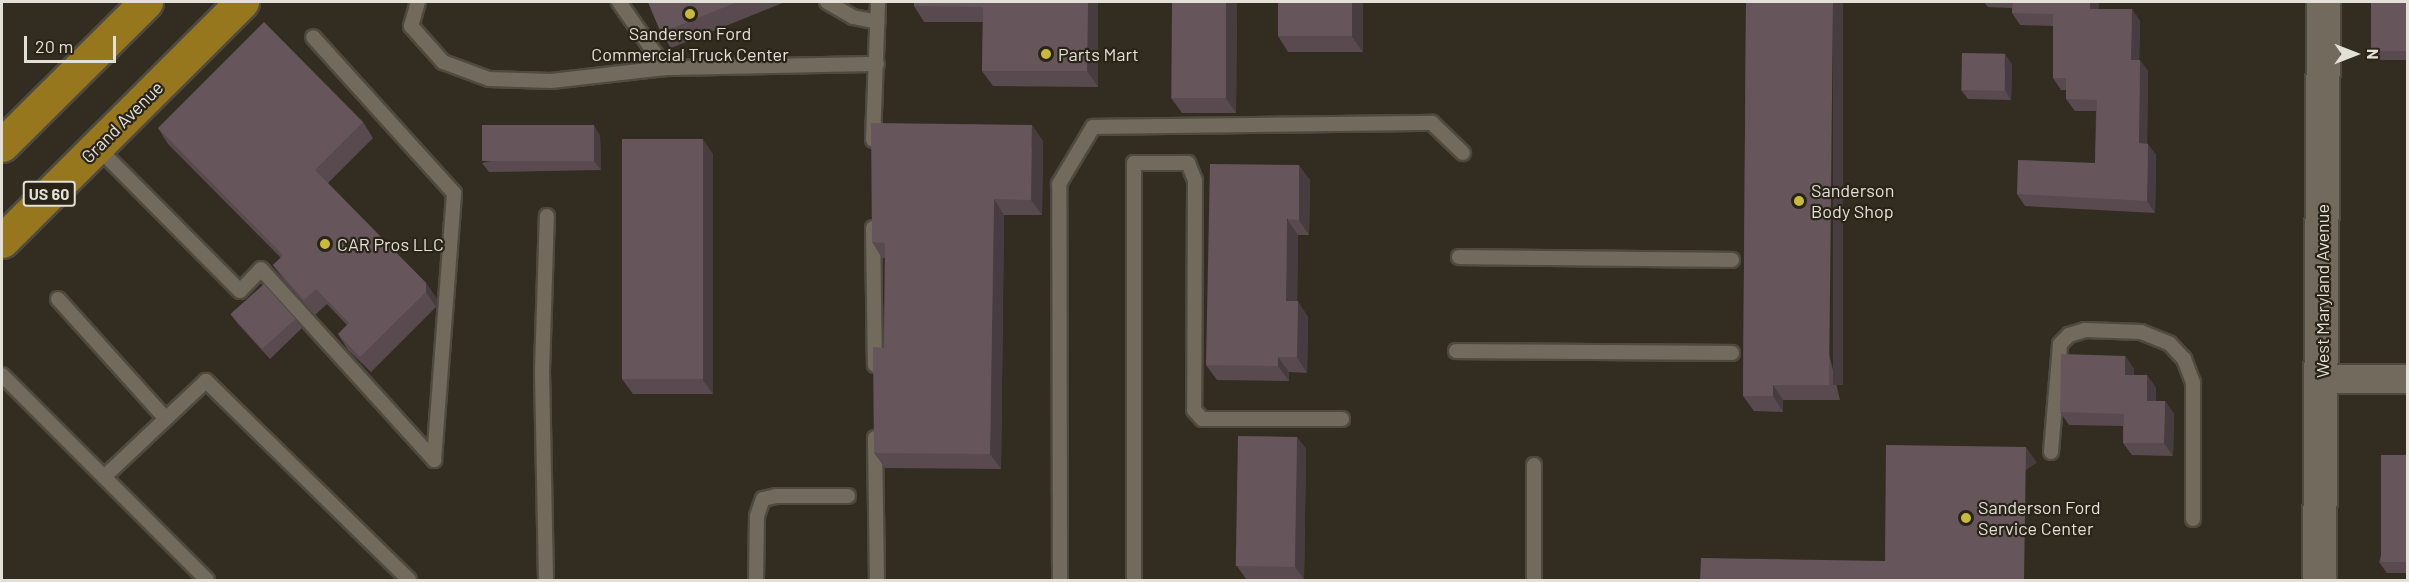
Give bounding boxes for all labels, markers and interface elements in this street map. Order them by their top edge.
marker: Sanderson Ford Commercial Truck Center [683,7,697,21]
place label: Sanderson Ford Commercial Truck Center [591,23,789,66]
scale bar [27,24,118,62]
north arrow [2325,24,2385,84]
text: 20 m [35,35,73,57]
place label: Parts Mart [1058,43,1139,65]
marker: Parts Mart [1039,47,1053,61]
text: N [2364,49,2383,59]
street label: Grand Avenue [77,77,167,167]
place label: Sanderson Body Shop [1811,180,1894,222]
road number: US 60 [22,181,76,207]
marker: Sanderson Body Shop [1792,194,1806,208]
street label: West Maryland Avenue [2311,204,2333,378]
place label: CAR Pros LLC [337,233,444,255]
marker: CAR Pros LLC [318,237,332,251]
place label: Sanderson Ford Service Center [1978,497,2101,540]
marker: Sanderson Ford Service Center [1959,511,1973,525]

